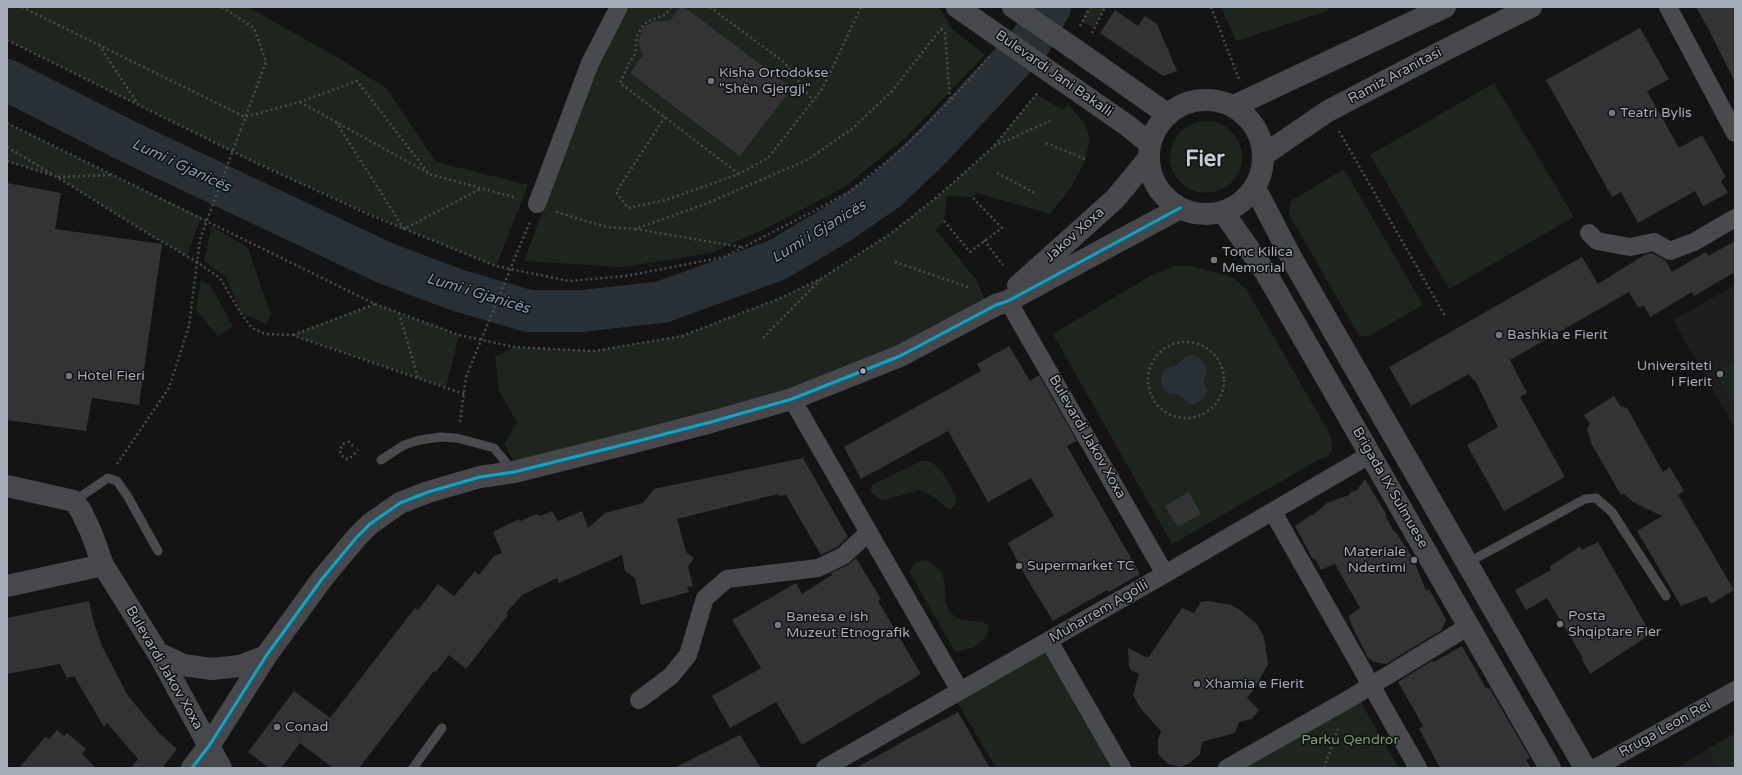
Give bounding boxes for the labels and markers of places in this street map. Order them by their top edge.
place label: Kisha Ortodokse "Shën Gjergji" [719,65,829,98]
marker: Kisha Ortodokse "Shën Gjergji" [706,76,716,86]
place label: Teatri Bylis [1620,105,1692,121]
marker: Teatri Bylis [1607,108,1617,118]
place label: Tonc Kilica Memorial [1222,244,1293,276]
marker: Tonc Kilica Memorial [1209,255,1219,265]
place label: Bashkia e Fierit [1507,327,1608,343]
marker: Bashkia e Fierit [1494,330,1504,340]
place label: Universiteti i Fierit [1637,358,1712,390]
unlabelled marker [858,366,868,376]
place label: Hotel Fieri [77,368,145,384]
marker: Universiteti i Fierit [1715,369,1725,379]
marker: Hotel Fieri [64,371,74,381]
place label: Materiale Ndertimi [1343,544,1406,576]
marker: Materiale Ndertimi [1409,555,1419,565]
place label: Supermarket TC [1027,558,1135,574]
marker: Supermarket TC [1014,561,1024,571]
place label: Posta Shqiptare Fier [1568,608,1661,640]
place label: Banesa e ish Muzeut Etnografik [786,609,910,642]
marker: Posta Shqiptare Fier [1555,619,1565,629]
marker: Banesa e ish Muzeut Etnografik [773,620,783,630]
place label: Xhamia e Fierit [1205,676,1304,692]
marker: Xhamia e Fierit [1192,679,1202,689]
place label: Conad [285,719,328,735]
marker: Conad [272,722,282,732]

